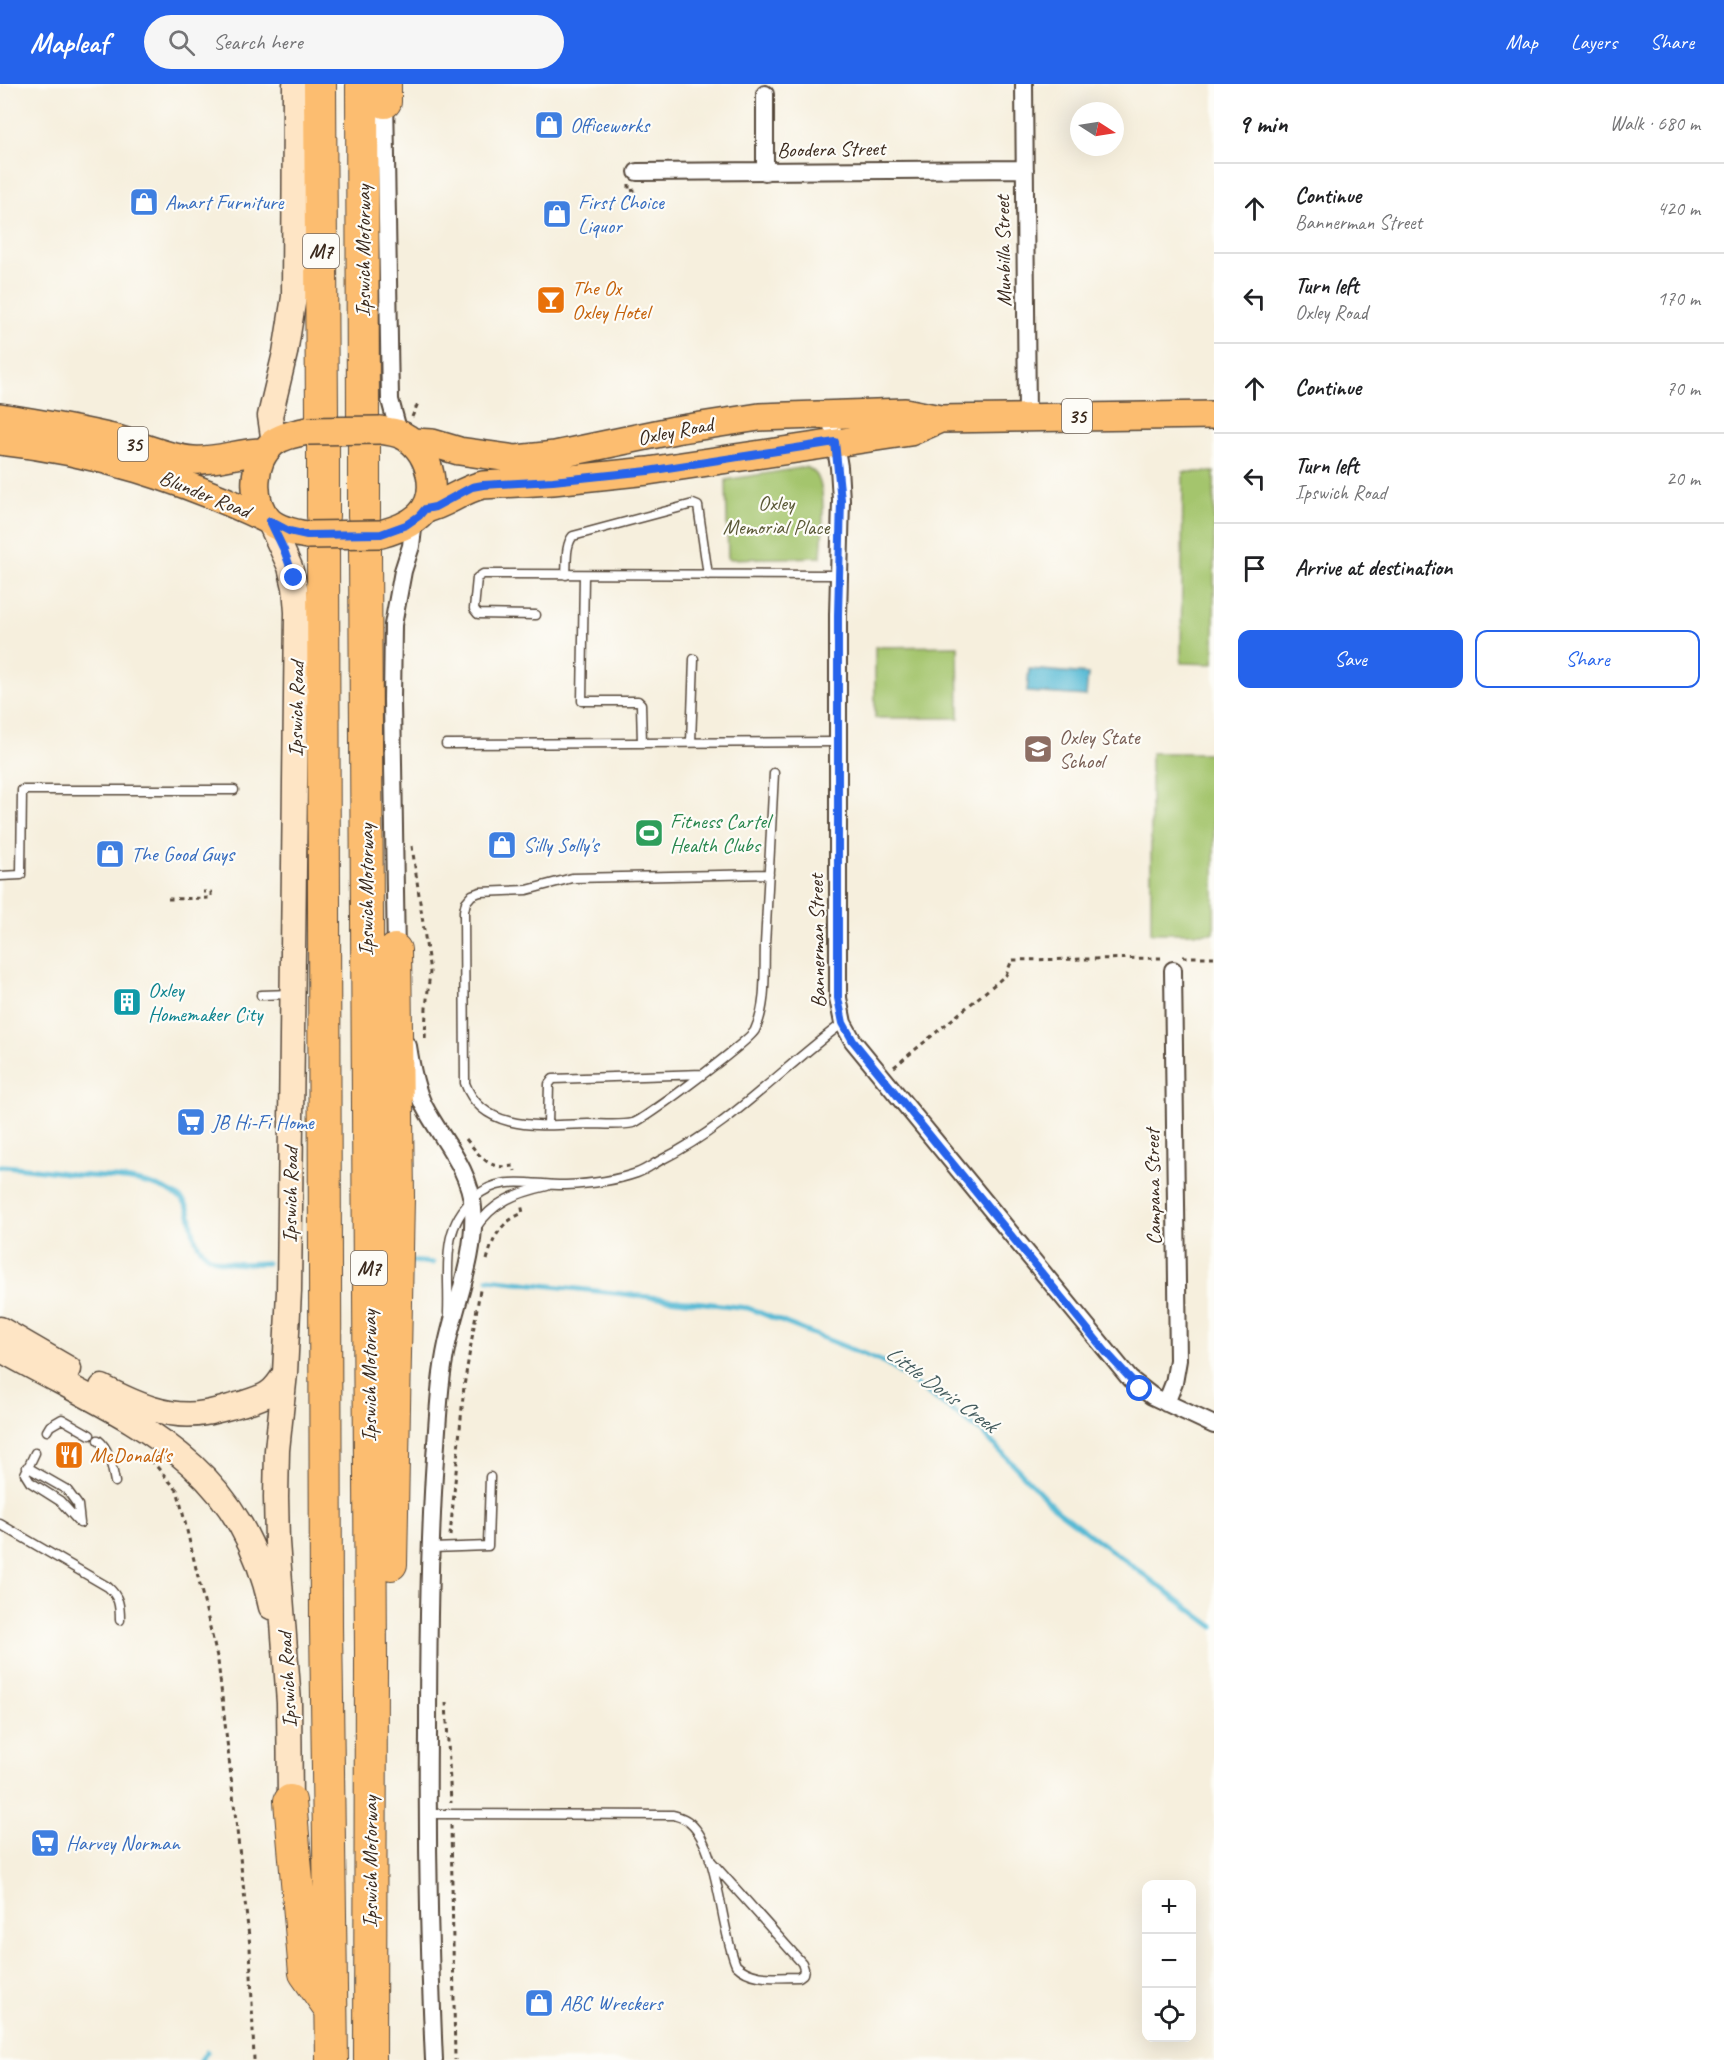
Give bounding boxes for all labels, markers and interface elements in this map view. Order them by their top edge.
search box [144,15,564,69]
text: Mapleaf [30,25,108,60]
icon: search [165,26,198,59]
text: Search here [213,28,303,56]
text: Map [1505,29,1538,55]
text: Layers [1571,29,1617,55]
text: Share [1650,29,1694,55]
north arrow [1070,102,1124,156]
text: 9 min [1238,107,1288,140]
shop icon: Officeworks [533,109,565,141]
text: Walk · 680 m [1610,111,1700,136]
place label: Officeworks [570,112,651,138]
street label: Boodera Street [777,135,887,163]
text: Continue [1295,182,1361,210]
street label: Ipswich Motorway [350,183,376,317]
shop icon: Amart Furniture [128,186,160,218]
place label: Amart Furniture [165,189,285,215]
place label: First Choice Liquor [578,189,665,239]
icon: ahead [1238,192,1271,225]
street label: Munbilla Street [989,193,1017,307]
text: 420 m [1657,196,1700,221]
shop icon: First Choice Liquor [541,198,573,230]
text: Bannerman Street [1295,210,1422,235]
road number: M7 [303,234,339,268]
text: Turn left [1295,272,1359,300]
place label: The Ox Oxley Hotel [572,275,653,325]
icon: left [1238,282,1271,315]
bar icon: The Ox Oxley Hotel [535,284,567,316]
text: 170 m [1657,286,1700,311]
text: Oxley Road [1295,300,1368,325]
icon: ahead [1238,372,1271,405]
text: Continue [1295,374,1361,402]
text: 70 m [1666,376,1700,401]
road number: 35 [1062,399,1092,433]
street label: Oxley Road [635,410,719,451]
road number: 35 [118,427,148,461]
text: Turn left [1295,452,1359,480]
icon: left [1238,462,1271,495]
street label: Blunder Road [156,464,258,525]
text: 20 m [1666,466,1700,491]
text: Ipswich Road [1295,480,1386,505]
park label: Oxley Memorial Place [723,490,830,540]
icon: arrive [1238,552,1271,585]
text: Arrive at destination [1295,554,1452,582]
route end [280,564,306,590]
button: Save [1238,630,1463,688]
button: Share [1475,630,1700,688]
street label: Ipswich Road [282,658,310,757]
place label: Oxley State School [1059,724,1141,774]
school or university icon: Oxley State School [1022,733,1054,765]
place label: Fitness Cartel Health Clubs [670,808,773,858]
sports icon: Fitness Cartel Health Clubs [633,817,665,849]
street label: Ipswich Motorway [353,822,379,956]
shop icon: Silly Solly's [486,829,518,861]
place label: Silly Solly's [523,832,600,858]
shop icon: The Good Guys [94,838,126,870]
place label: The Good Guys [131,841,236,867]
street label: Bannerman Street [803,872,831,1008]
place label: Oxley Homemaker City [148,977,264,1027]
building icon: Oxley Homemaker City [111,986,143,1018]
supermarket icon: JB Hi-Fi Home [175,1106,207,1138]
place label: JB Hi-Fi Home [211,1109,315,1135]
street label: Campana Street [1139,1126,1167,1245]
street label: Ipswich Road [276,1144,304,1243]
road number: M7 [351,1251,387,1285]
street label: Ipswich Motorway [356,1308,382,1442]
water label: Little Doris Creek [880,1339,1006,1441]
route start [1126,1375,1152,1401]
restaurant icon: McDonald's [53,1439,85,1471]
place label: McDonald's [90,1442,173,1468]
street label: Ipswich Road [271,1629,302,1729]
street label: Ipswich Motorway [357,1794,383,1928]
supermarket icon: Harvey Norman [29,1827,61,1859]
place label: Harvey Norman [66,1830,181,1856]
map controls [1142,1880,1196,2042]
button: + [1142,1880,1196,1934]
button: − [1142,1934,1196,1988]
shop icon: ABC Wreckers [523,1987,555,2019]
button: locate [1142,1988,1196,2042]
place label: ABC Wreckers [560,1990,664,2016]

